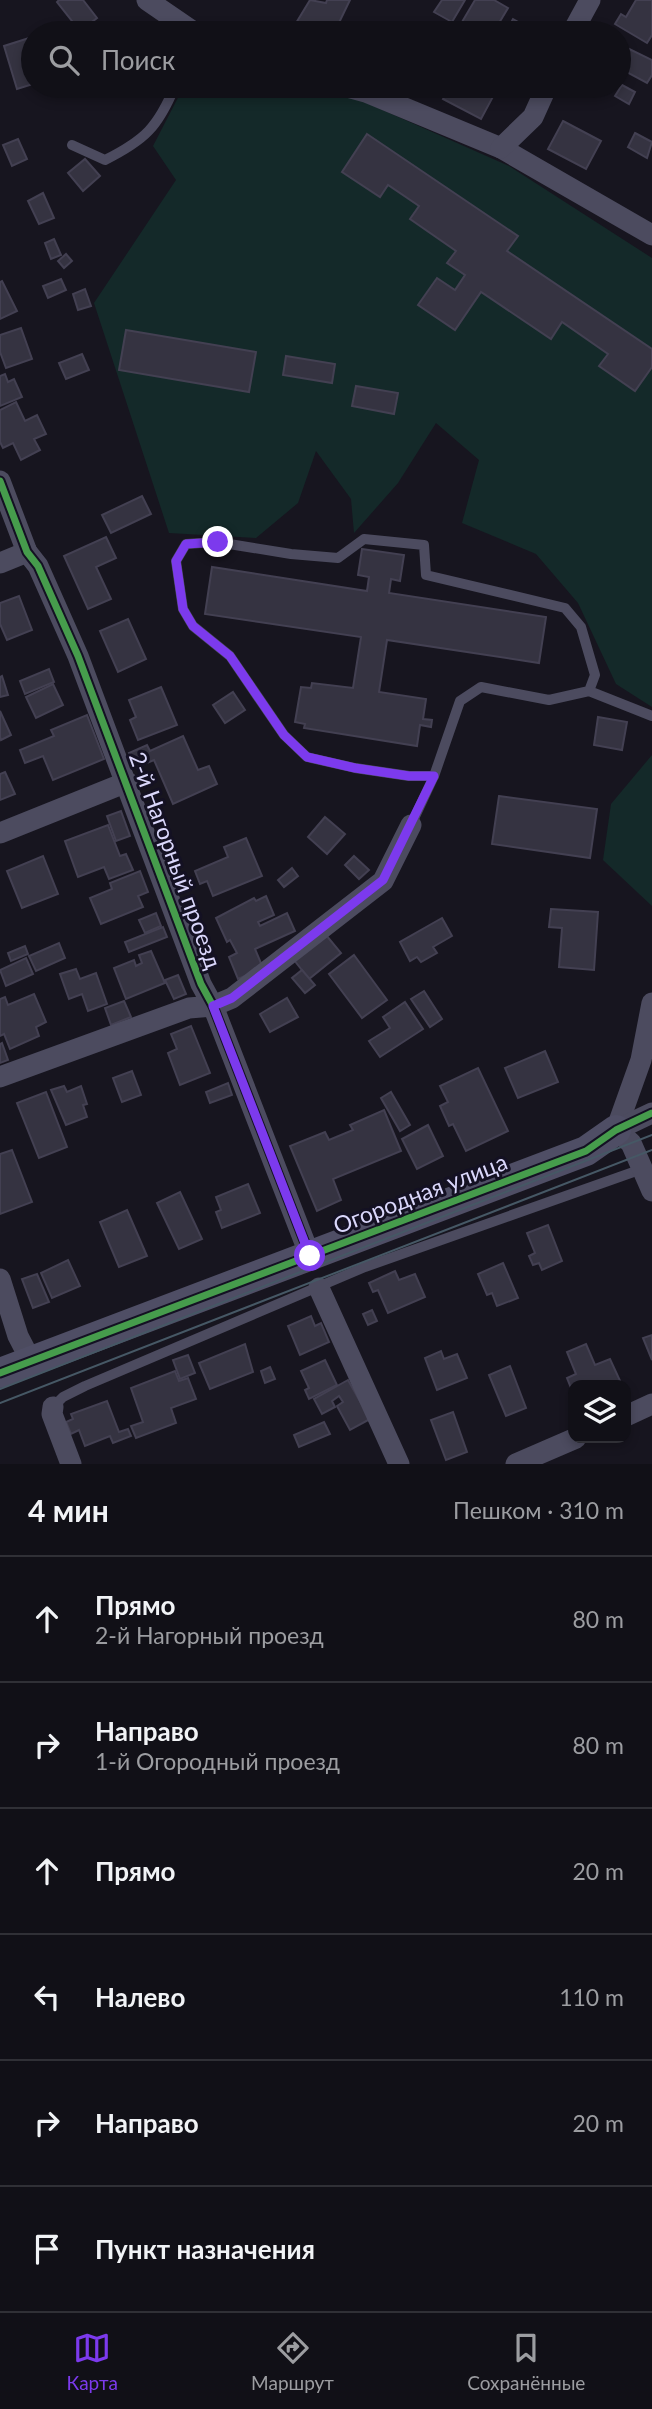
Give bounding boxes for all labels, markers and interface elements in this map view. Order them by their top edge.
search box [21,21,631,98]
icon: search [45,41,83,79]
text: Поиск [101,44,175,76]
route end [202,526,233,557]
street label: 2-й Нагорный проезд [124,748,228,972]
street label: Огородная улица [329,1147,511,1239]
route start [294,1240,325,1271]
map controls [568,1380,631,1443]
button: layers [568,1380,631,1443]
text: 4 мин [28,1492,109,1528]
text: Пешком · 310 m [453,1496,624,1524]
text: Прямо [95,1589,176,1621]
icon: ahead [28,1600,66,1638]
text: 80 m [573,1605,624,1633]
text: 2-й Нагорный проезд [95,1621,324,1649]
text: Направо [95,1715,199,1747]
icon: right [28,1726,66,1764]
text: 80 m [573,1731,624,1759]
text: 1-й Огородный проезд [95,1747,340,1775]
icon: ahead [28,1852,66,1890]
text: Прямо [95,1855,176,1887]
text: 20 m [573,1857,624,1885]
icon: left [28,1978,66,2016]
text: Налево [95,1981,185,2013]
text: 110 m [559,1983,624,2011]
icon: right [28,2104,66,2142]
text: Направо [95,2107,199,2139]
text: 20 m [573,2109,624,2137]
icon: arrive [28,2230,66,2268]
text: Пункт назначения [95,2233,315,2265]
tab: Карта [67,2329,118,2394]
tab: Маршрут [251,2329,334,2394]
tab: Сохранённые [467,2329,585,2394]

